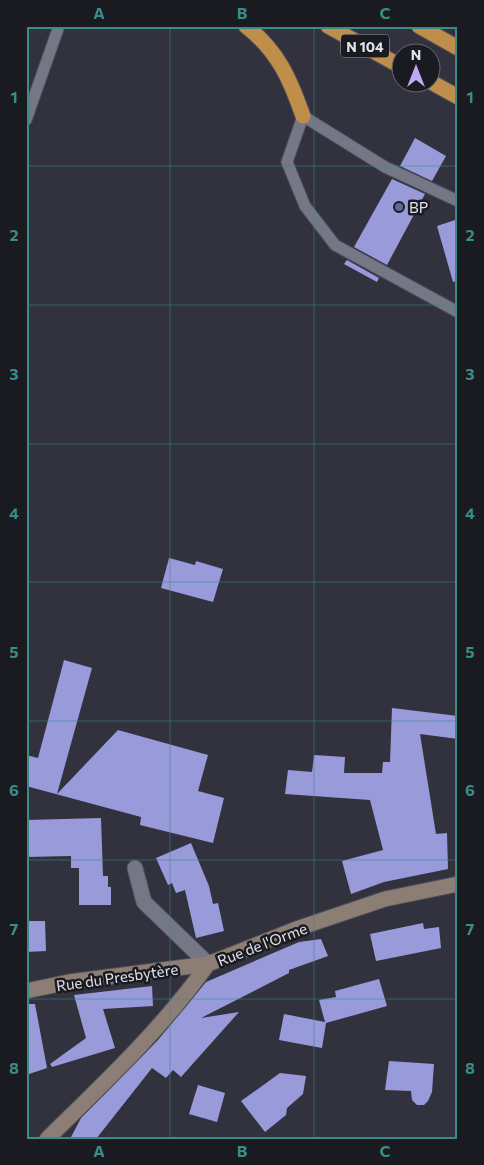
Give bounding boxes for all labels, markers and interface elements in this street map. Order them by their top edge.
text: A [93,3,105,22]
text: B [237,3,248,22]
text: C [380,3,391,22]
road number: N 104 [341,34,389,58]
north arrow [392,42,442,92]
text: N [411,46,421,63]
text: 1 [10,87,18,106]
text: 1 [466,87,474,106]
place label: BP [409,198,428,216]
marker: BP [393,201,405,213]
text: 2 [9,225,19,244]
text: 2 [465,225,475,244]
text: 3 [9,364,19,383]
text: 3 [465,364,475,383]
text: 4 [9,503,19,522]
text: 4 [465,503,475,522]
text: 5 [9,642,19,661]
text: 5 [465,642,475,661]
text: 6 [9,780,19,799]
text: 6 [465,780,475,799]
text: 7 [10,919,19,938]
street label: Rue de l'Orme [215,919,309,969]
text: 7 [466,919,475,938]
street label: Rue du Presbytère [55,960,179,994]
text: 8 [9,1058,19,1077]
text: 8 [465,1058,475,1077]
text: A [93,1141,105,1160]
text: B [237,1141,248,1160]
text: C [380,1141,391,1160]

